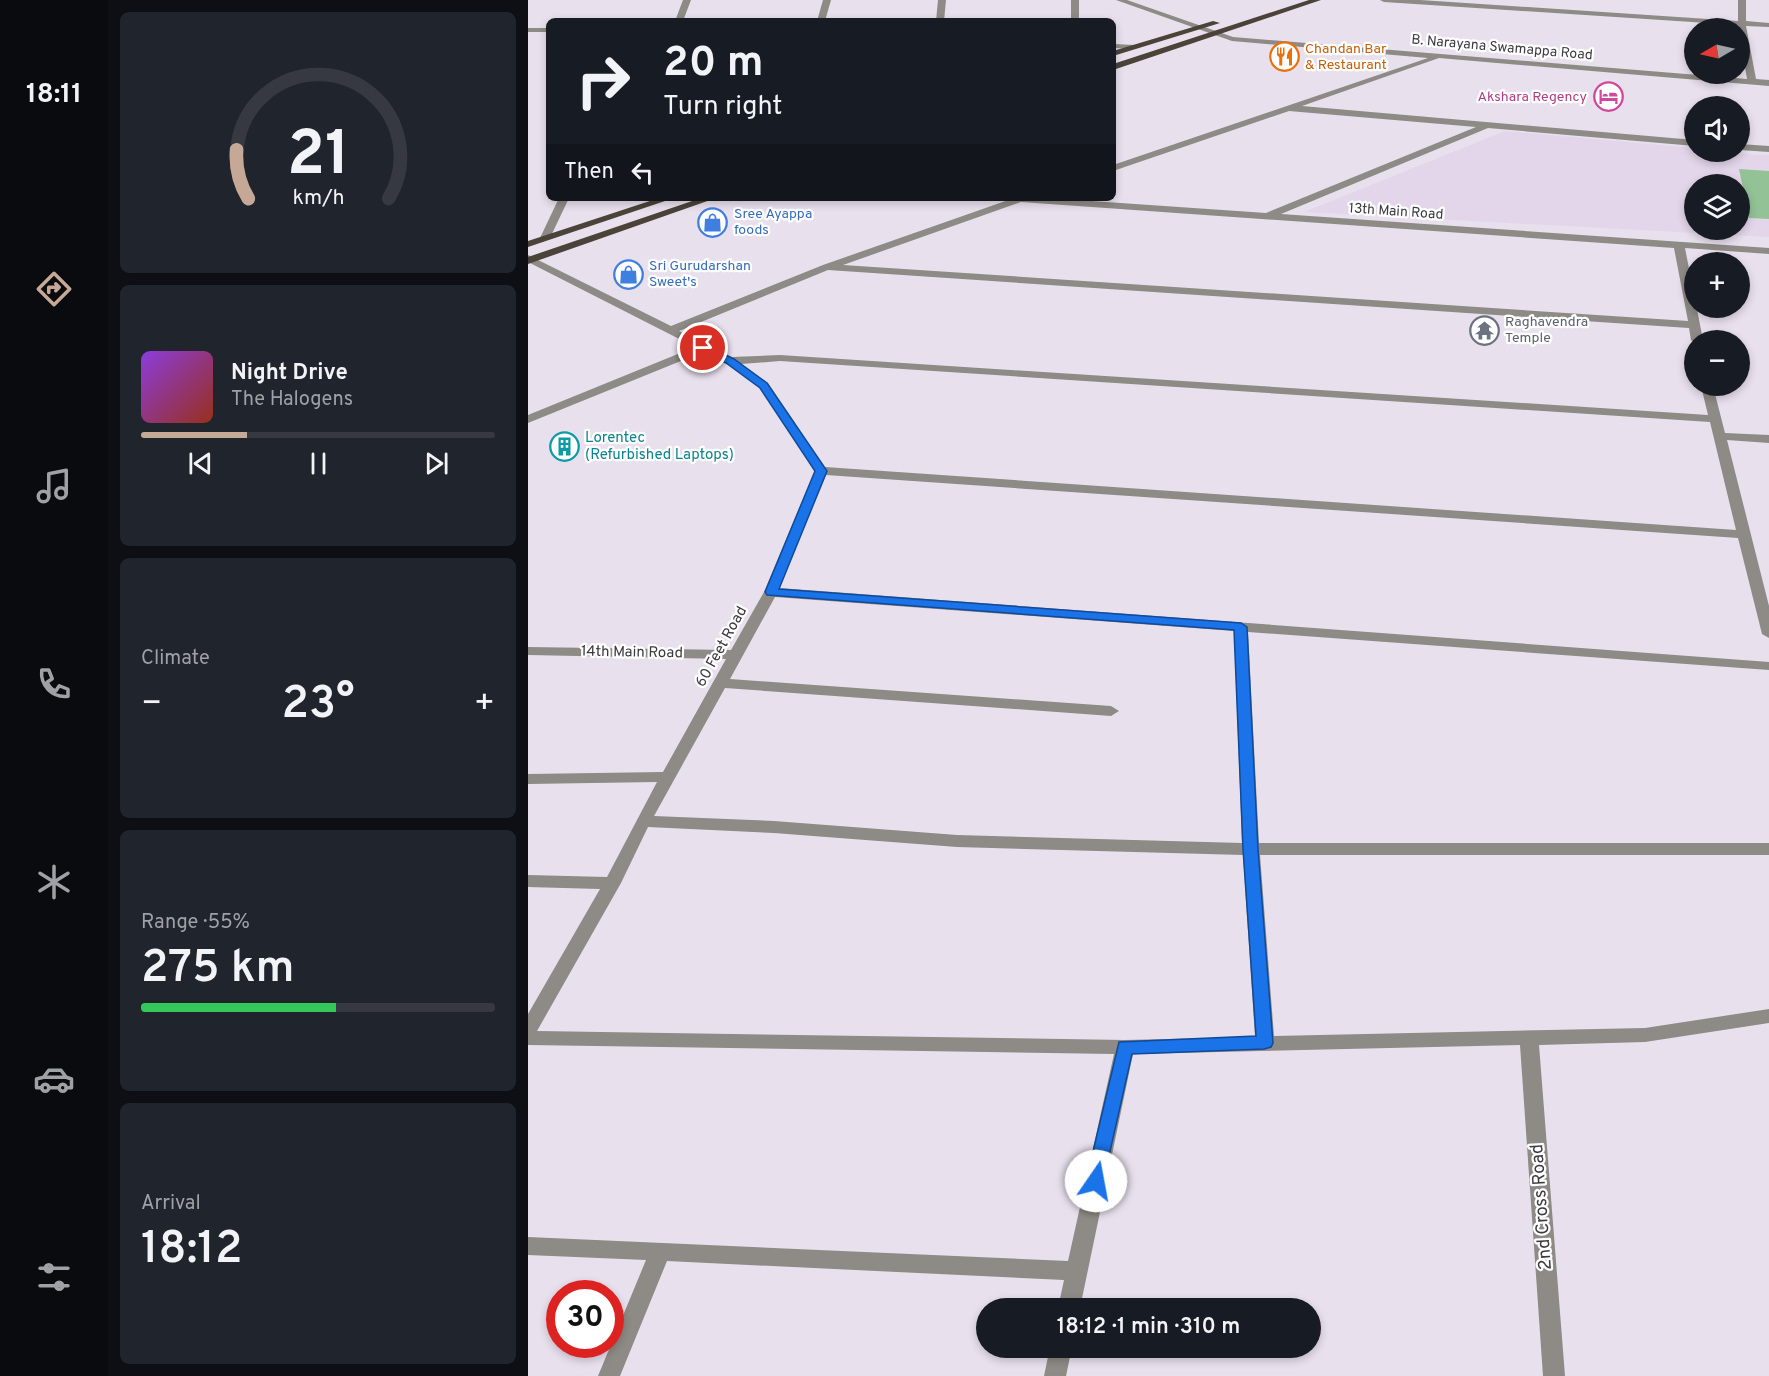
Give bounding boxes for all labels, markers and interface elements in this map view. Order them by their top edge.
north arrow [1684,18,1750,84]
map controls [1684,18,1750,396]
street label: B. Narayana Swamappa Road [1411,32,1593,64]
text: 20 m [663,38,764,91]
restaurant icon: Chandan Bar & Restaurant [1268,41,1300,73]
place label: Chandan Bar & Restaurant [1305,41,1387,74]
icon: right [564,42,642,120]
text: 18:11 [26,78,82,112]
hotel icon: Akshara Regency [1592,81,1624,113]
place label: Akshara Regency [1478,89,1587,106]
text: Turn right [663,90,782,124]
button: sound [1684,96,1750,162]
text: 21 [286,119,350,198]
icon: left [626,156,659,189]
text: Then [564,159,614,186]
button: layers [1684,174,1750,240]
text: km/h [292,186,344,213]
street label: 13th Main Road [1348,200,1444,224]
shop icon: Sree Ayappa foods [697,206,729,238]
place label: Sree Ayappa foods [734,206,812,239]
button: + [1684,252,1750,318]
shop icon: Sri Gurudarshan Sweet's [612,258,644,290]
place label: Sri Gurudarshan Sweet's [649,258,751,291]
icon: directions [33,268,75,310]
temple icon: Raghavendra Temple [1468,314,1500,346]
place label: Raghavendra Temple [1505,314,1588,347]
pin [677,322,728,373]
button: − [1684,330,1750,396]
icon: arrive [686,331,719,364]
text: Night Drive [231,360,348,387]
text: The Halogens [231,387,353,413]
place label: Lorentec (Refurbished Laptops) [585,429,734,465]
building icon: Lorentec (Refurbished Laptops) [548,431,580,463]
icon: previous [184,447,217,480]
icon: pause [302,447,335,480]
icon: next [420,447,453,480]
icon: music [33,465,75,507]
street label: 60 Feet Road [692,603,752,691]
street label: 14th Main Road [581,643,683,663]
text: Climate [141,646,210,672]
icon: phone [33,663,75,705]
text: 23° [281,677,355,734]
text: − [141,684,162,726]
text: + [474,684,495,726]
icon: climate [33,861,75,903]
text: Range · 55% [141,910,250,936]
text: 275 km [141,941,295,998]
icon: car [33,1058,75,1100]
street label: 2nd Cross Road [1526,1143,1558,1271]
position arrow [1064,1149,1128,1213]
text: Arrival [141,1191,201,1217]
text: 18:12 [141,1222,242,1279]
icon: filters [33,1256,75,1298]
speed limit sign: 30 [546,1280,624,1358]
text: 18:12 · 1 min · 310 m [1057,1314,1240,1341]

